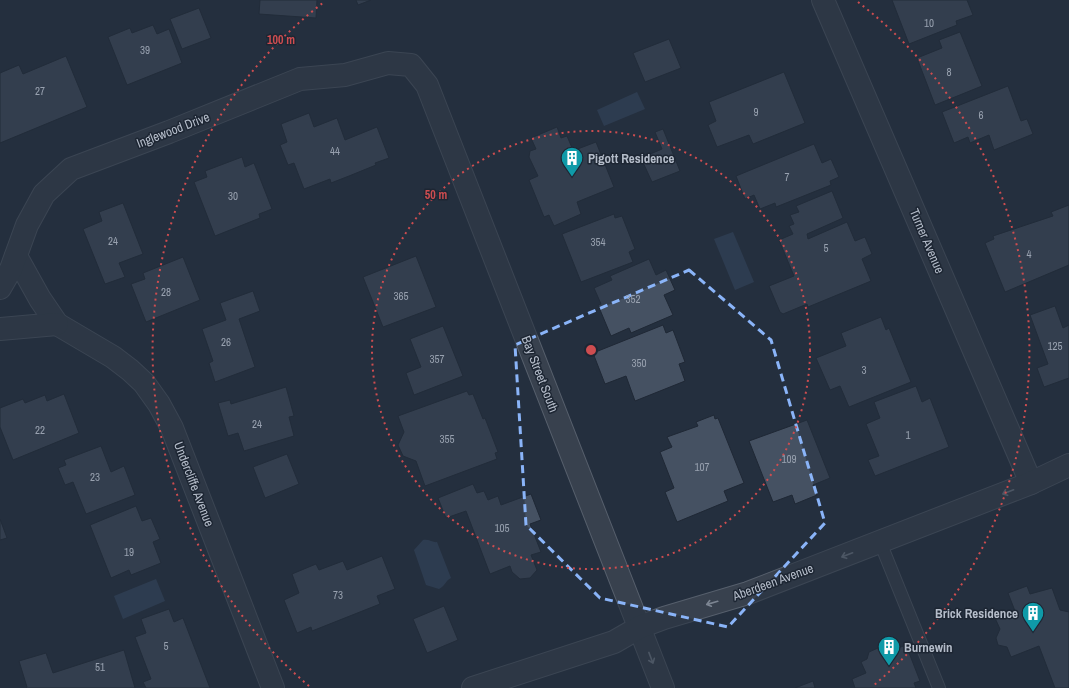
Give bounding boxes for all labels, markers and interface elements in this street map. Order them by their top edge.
house number: 10 [924,16,934,30]
text: 100 m [267,32,295,48]
house number: 39 [140,43,150,57]
house number: 8 [946,65,952,79]
house number: 27 [35,84,45,98]
house number: 9 [753,105,759,119]
street label: Inglewood Drive [134,108,212,152]
house number: 6 [978,108,984,122]
house number: 44 [330,144,340,158]
building icon: Pigott Residence [559,145,585,178]
place label: Pigott Residence [588,150,675,167]
house number: 7 [784,170,790,184]
text: 50 m [425,187,447,203]
house number: 30 [228,189,238,203]
street label: Turner Avenue [906,206,948,276]
house number: 24 [108,234,118,248]
house number: 354 [590,235,606,249]
house number: 5 [823,241,829,255]
house number: 4 [1026,247,1032,261]
house number: 28 [161,285,171,299]
house number: 365 [393,289,409,303]
house number: 352 [625,292,641,306]
street label: Bay Street South [518,333,562,415]
house number: 26 [221,335,231,349]
house number: 125 [1047,339,1063,353]
centre of rings [584,343,598,357]
house number: 357 [429,352,445,366]
house number: 350 [631,356,647,370]
house number: 3 [861,363,867,377]
house number: 24 [252,417,262,431]
house number: 22 [35,423,45,437]
house number: 1 [905,428,911,442]
house number: 355 [439,432,455,446]
street label: Undercliffe Avenue [170,439,218,529]
house number: 109 [781,452,797,466]
house number: 107 [694,460,710,474]
house number: 23 [90,470,100,484]
one-way arrow [1002,489,1014,496]
house number: 105 [494,521,510,535]
house number: 19 [124,545,134,559]
one-way arrow [842,551,854,559]
street label: Aberdeen Avenue [729,560,816,605]
house number: 73 [333,588,343,602]
one-way arrow [706,600,719,607]
building icon: Brick Residence [1020,600,1046,633]
place label: Brick Residence [935,605,1018,622]
building icon: Burnewin [876,634,902,667]
house number: 5 [163,639,169,653]
place label: Burnewin [904,639,953,656]
one-way arrow [648,651,656,663]
house number: 51 [95,660,105,674]

